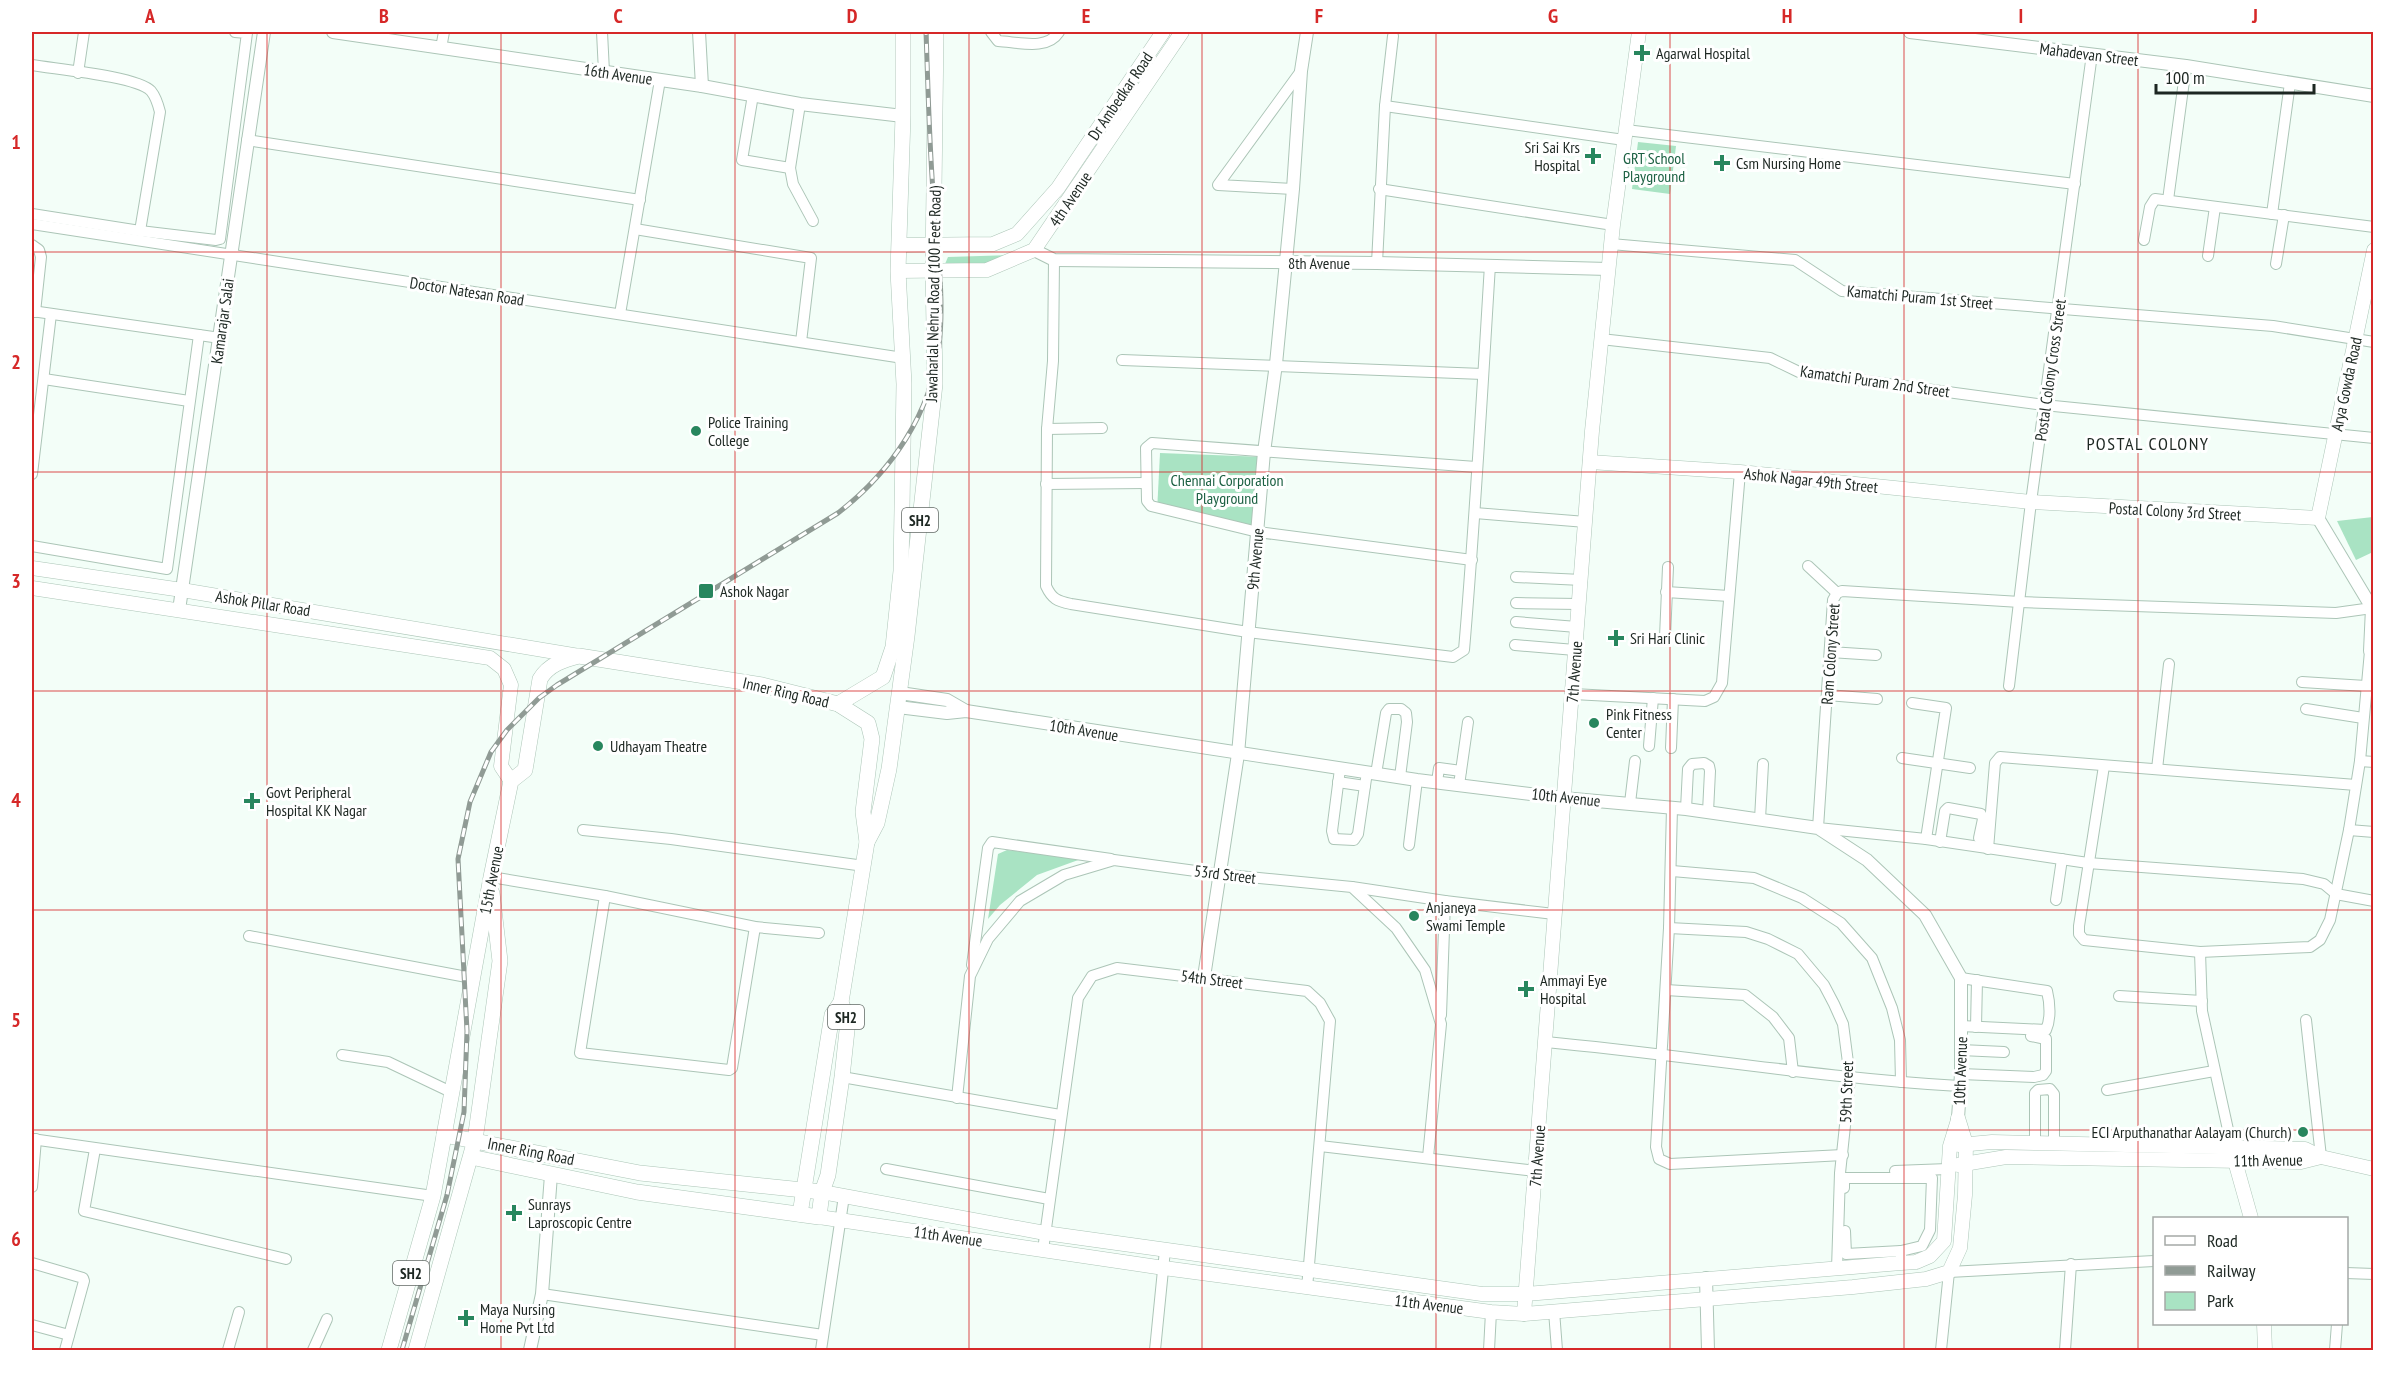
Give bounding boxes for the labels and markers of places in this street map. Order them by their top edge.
place label: Agarwal Hospital [1656,43,1750,63]
marker: Agarwal Hospital [1633,44,1651,62]
place label: Sri Sai Krs Hospital [1524,137,1580,175]
marker: Sri Sai Krs Hospital [1584,147,1602,165]
place label: Csm Nursing Home [1736,153,1841,173]
marker: Csm Nursing Home [1713,154,1731,172]
place label: Police Training College [708,412,788,450]
marker: Police Training College [689,424,703,438]
place label: Ashok Nagar [720,581,789,601]
marker: Ashok Nagar [697,582,715,600]
place label: Sri Hari Clinic [1630,628,1705,648]
marker: Sri Hari Clinic [1607,629,1625,647]
place label: Pink Fitness Center [1606,704,1672,742]
marker: Pink Fitness Center [1587,716,1601,730]
place label: Udhayam Theatre [610,736,707,756]
marker: Udhayam Theatre [591,739,605,753]
place label: Govt Peripheral Hospital KK Nagar [266,782,367,820]
marker: Govt Peripheral Hospital KK Nagar [243,792,261,810]
place label: Anjaneya Swami Temple [1426,897,1505,935]
marker: Anjaneya Swami Temple [1407,909,1421,923]
place label: Ammayi Eye Hospital [1540,970,1607,1008]
marker: Ammayi Eye Hospital [1517,980,1535,998]
place label: ECI Arputhanathar Aalayam (Church) [2092,1122,2291,1142]
marker: ECI Arputhanathar Aalayam (Church) [2296,1125,2310,1139]
place label: Sunrays Laproscopic Centre [528,1194,632,1232]
marker: Sunrays Laproscopic Centre [505,1204,523,1222]
place label: Maya Nursing Home Pvt Ltd [480,1299,555,1337]
marker: Maya Nursing Home Pvt Ltd [457,1309,475,1327]

